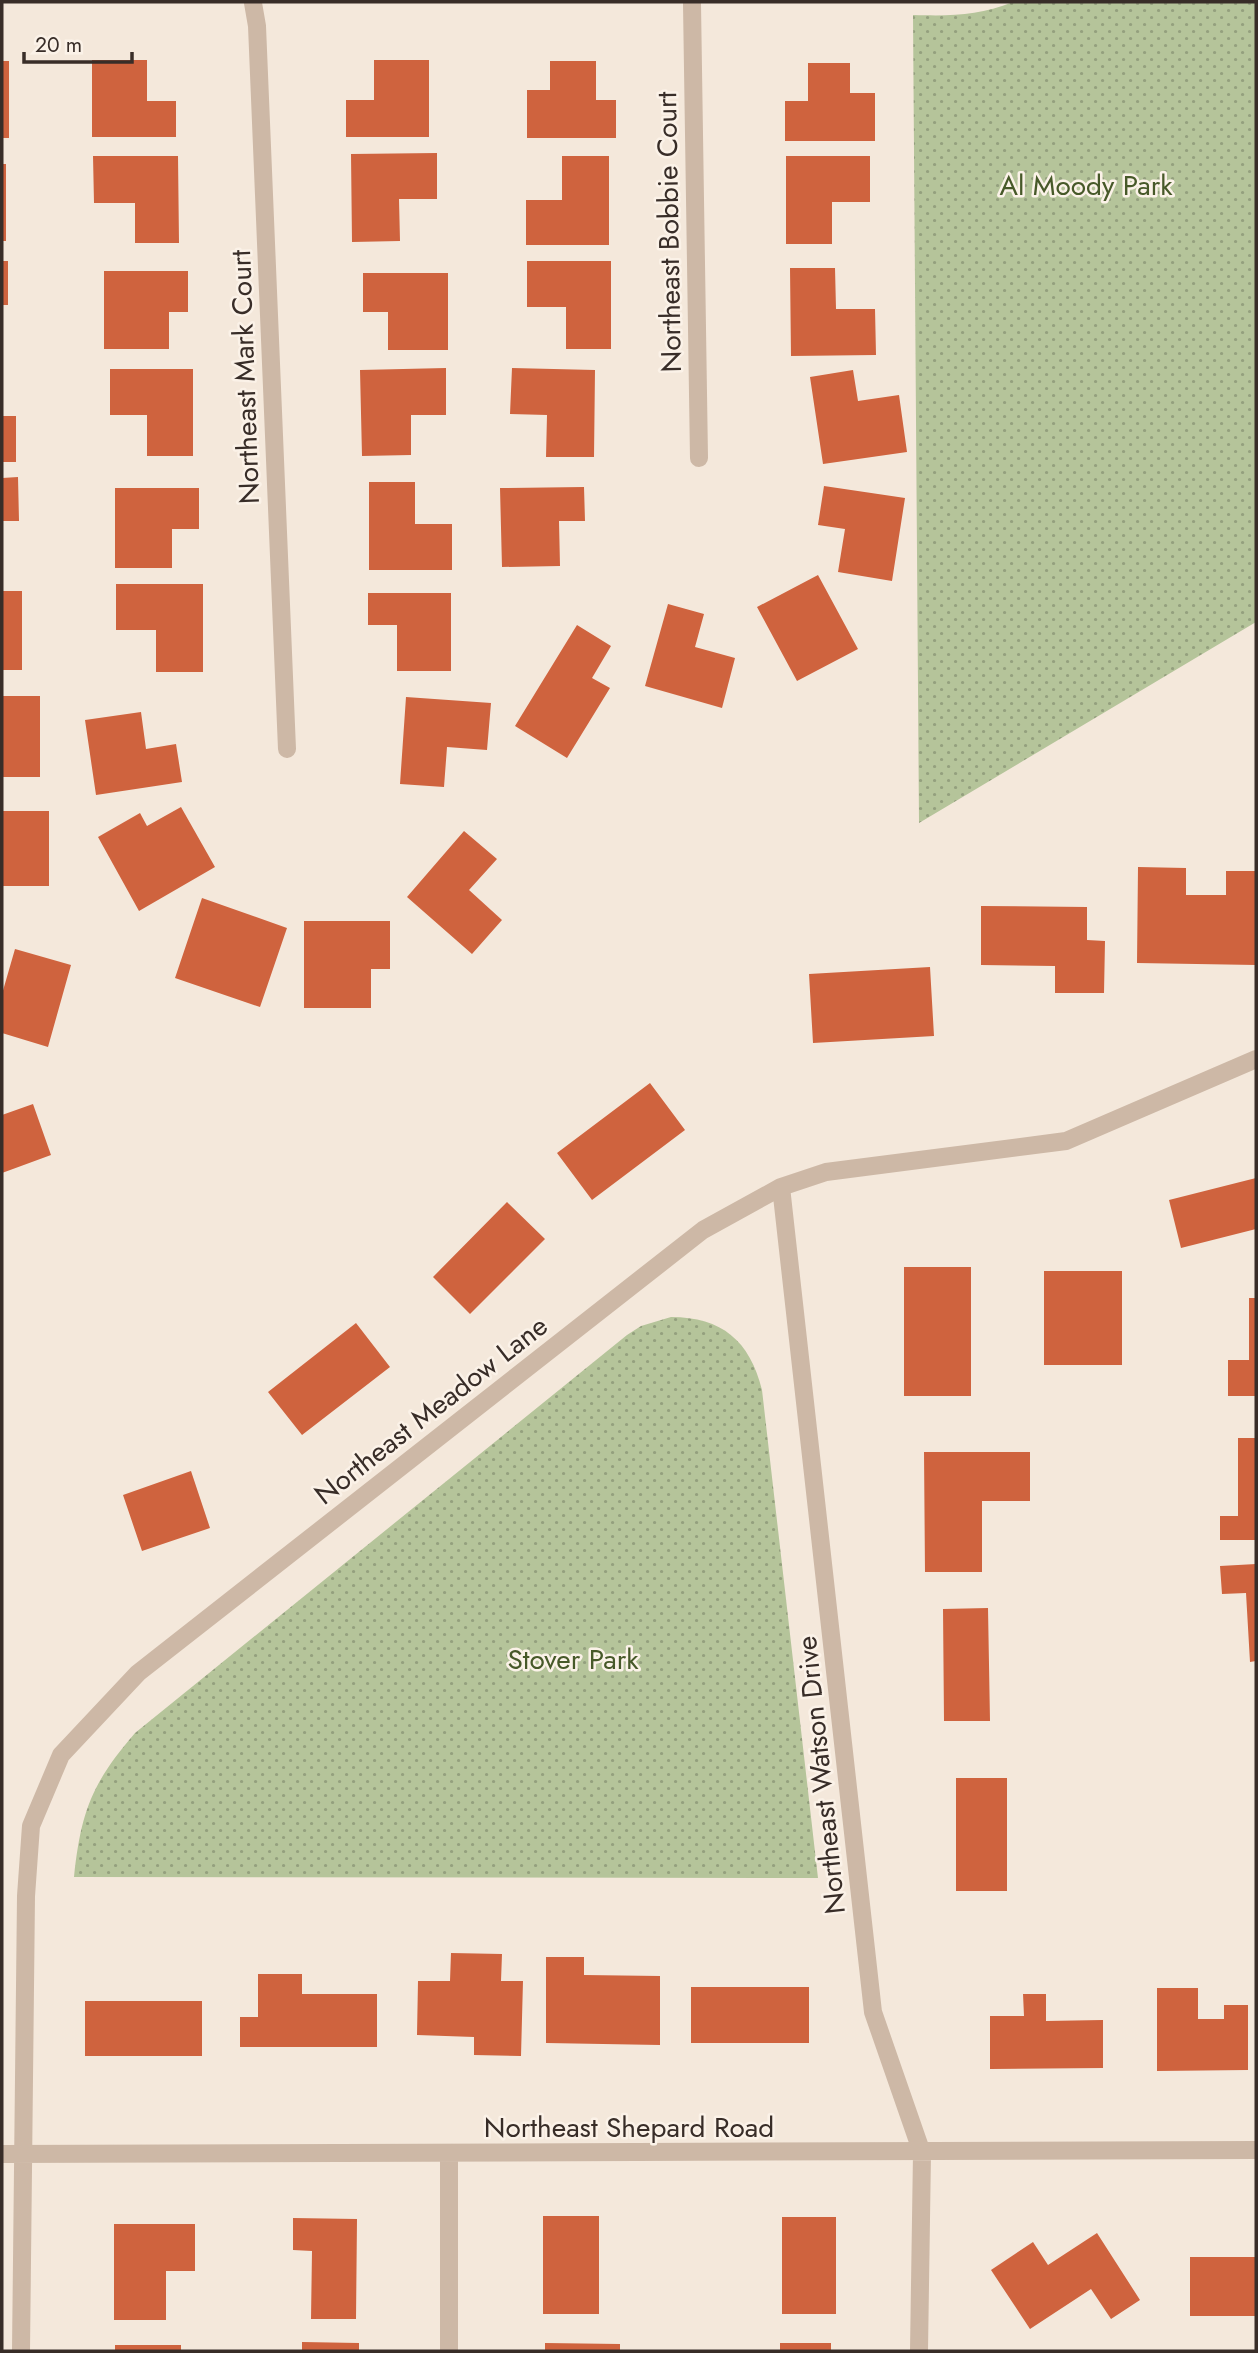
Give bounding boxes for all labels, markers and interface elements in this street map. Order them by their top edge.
scale bar [24,21,133,65]
text: 20 m [35,30,82,60]
street label: Northeast Bobbie Court [646,91,692,373]
park label: Al Moody Park [999,165,1173,206]
street label: Northeast Mark Court [220,249,270,505]
street label: Northeast Meadow Lane [306,1306,556,1514]
street label: Northeast Watson Drive [786,1634,856,1916]
park label: Stover Park [507,1639,639,1680]
street label: Northeast Shepard Road [484,2107,774,2148]

